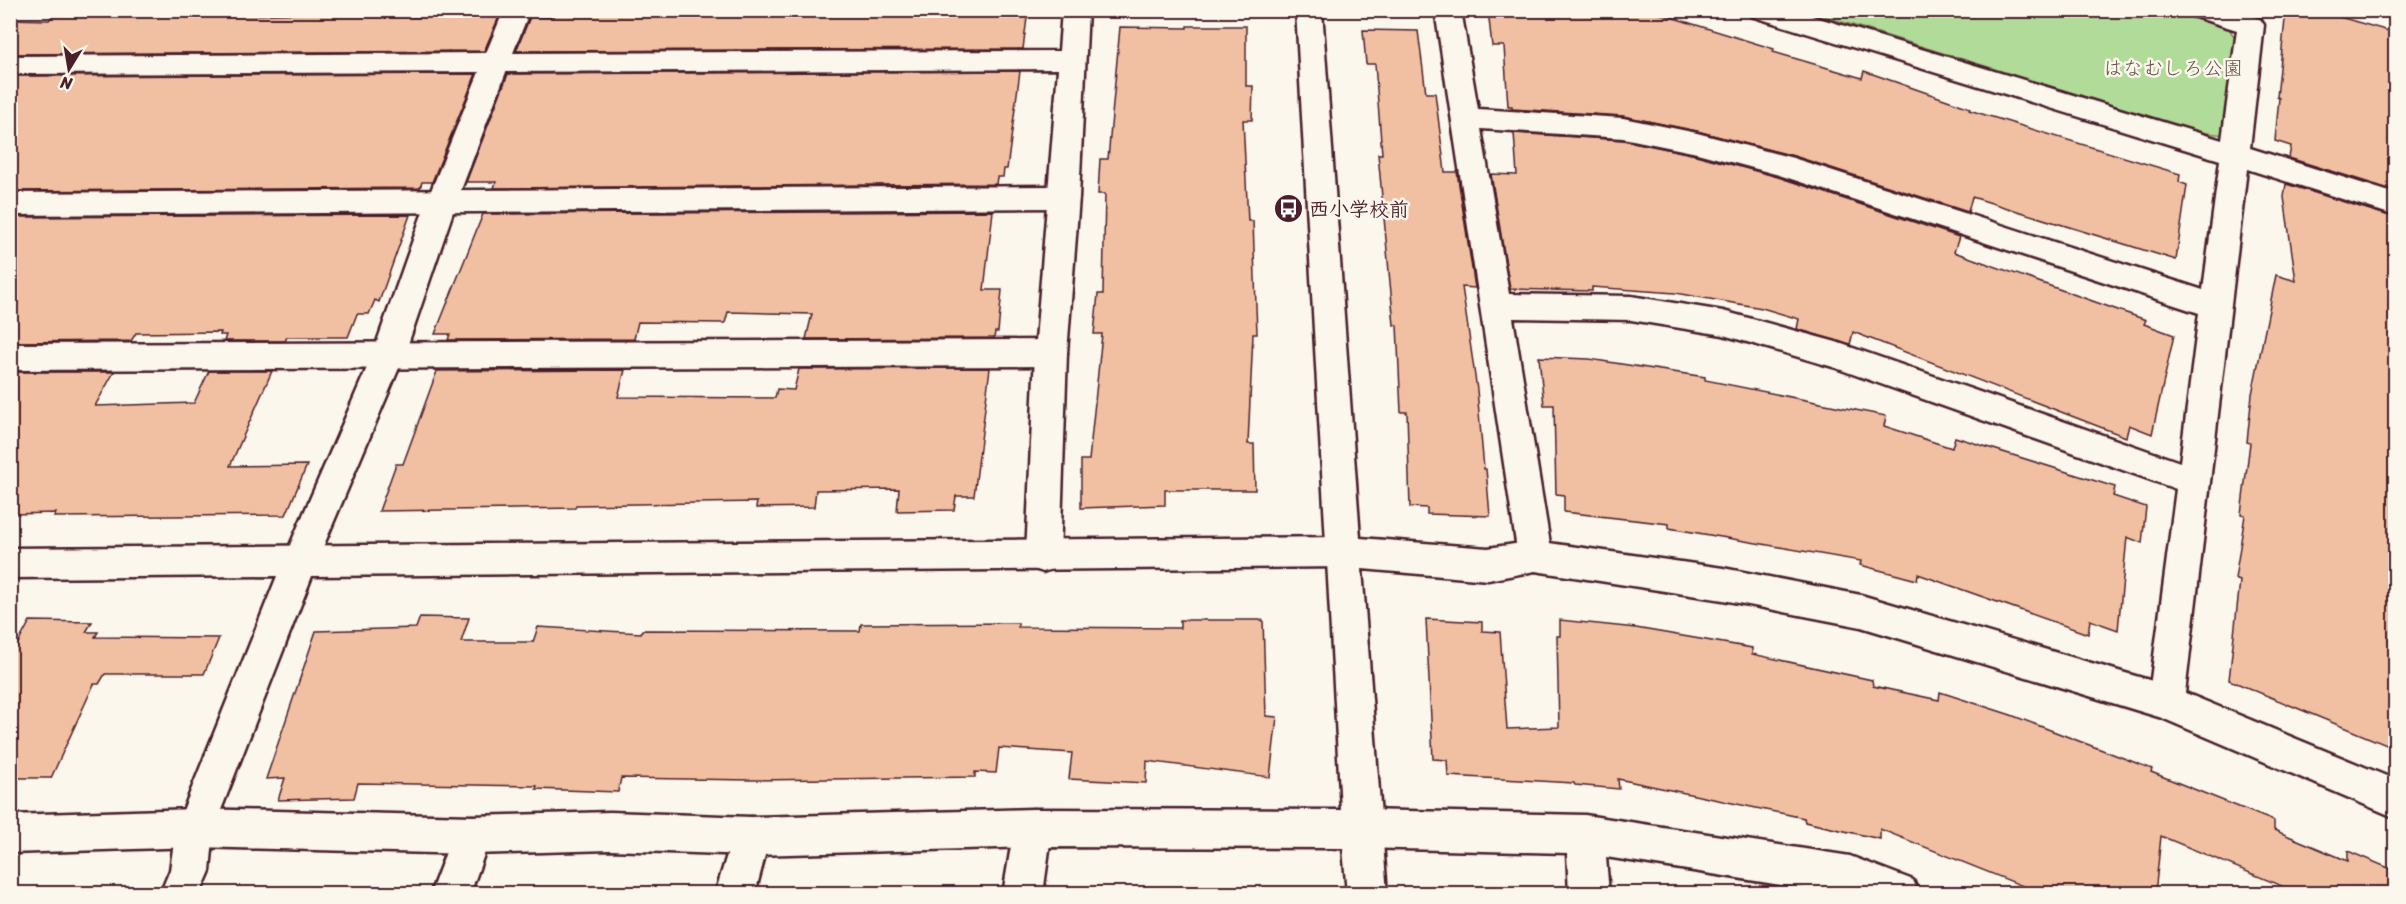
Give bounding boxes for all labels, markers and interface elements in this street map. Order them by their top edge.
north arrow [39,39,99,99]
park label: はなむしろ公園 [2103,51,2243,86]
text: N [57,68,75,99]
place label: 西小学校前 [1309,192,1409,227]
bus stop icon: 西小学校前 [1272,193,1304,225]

